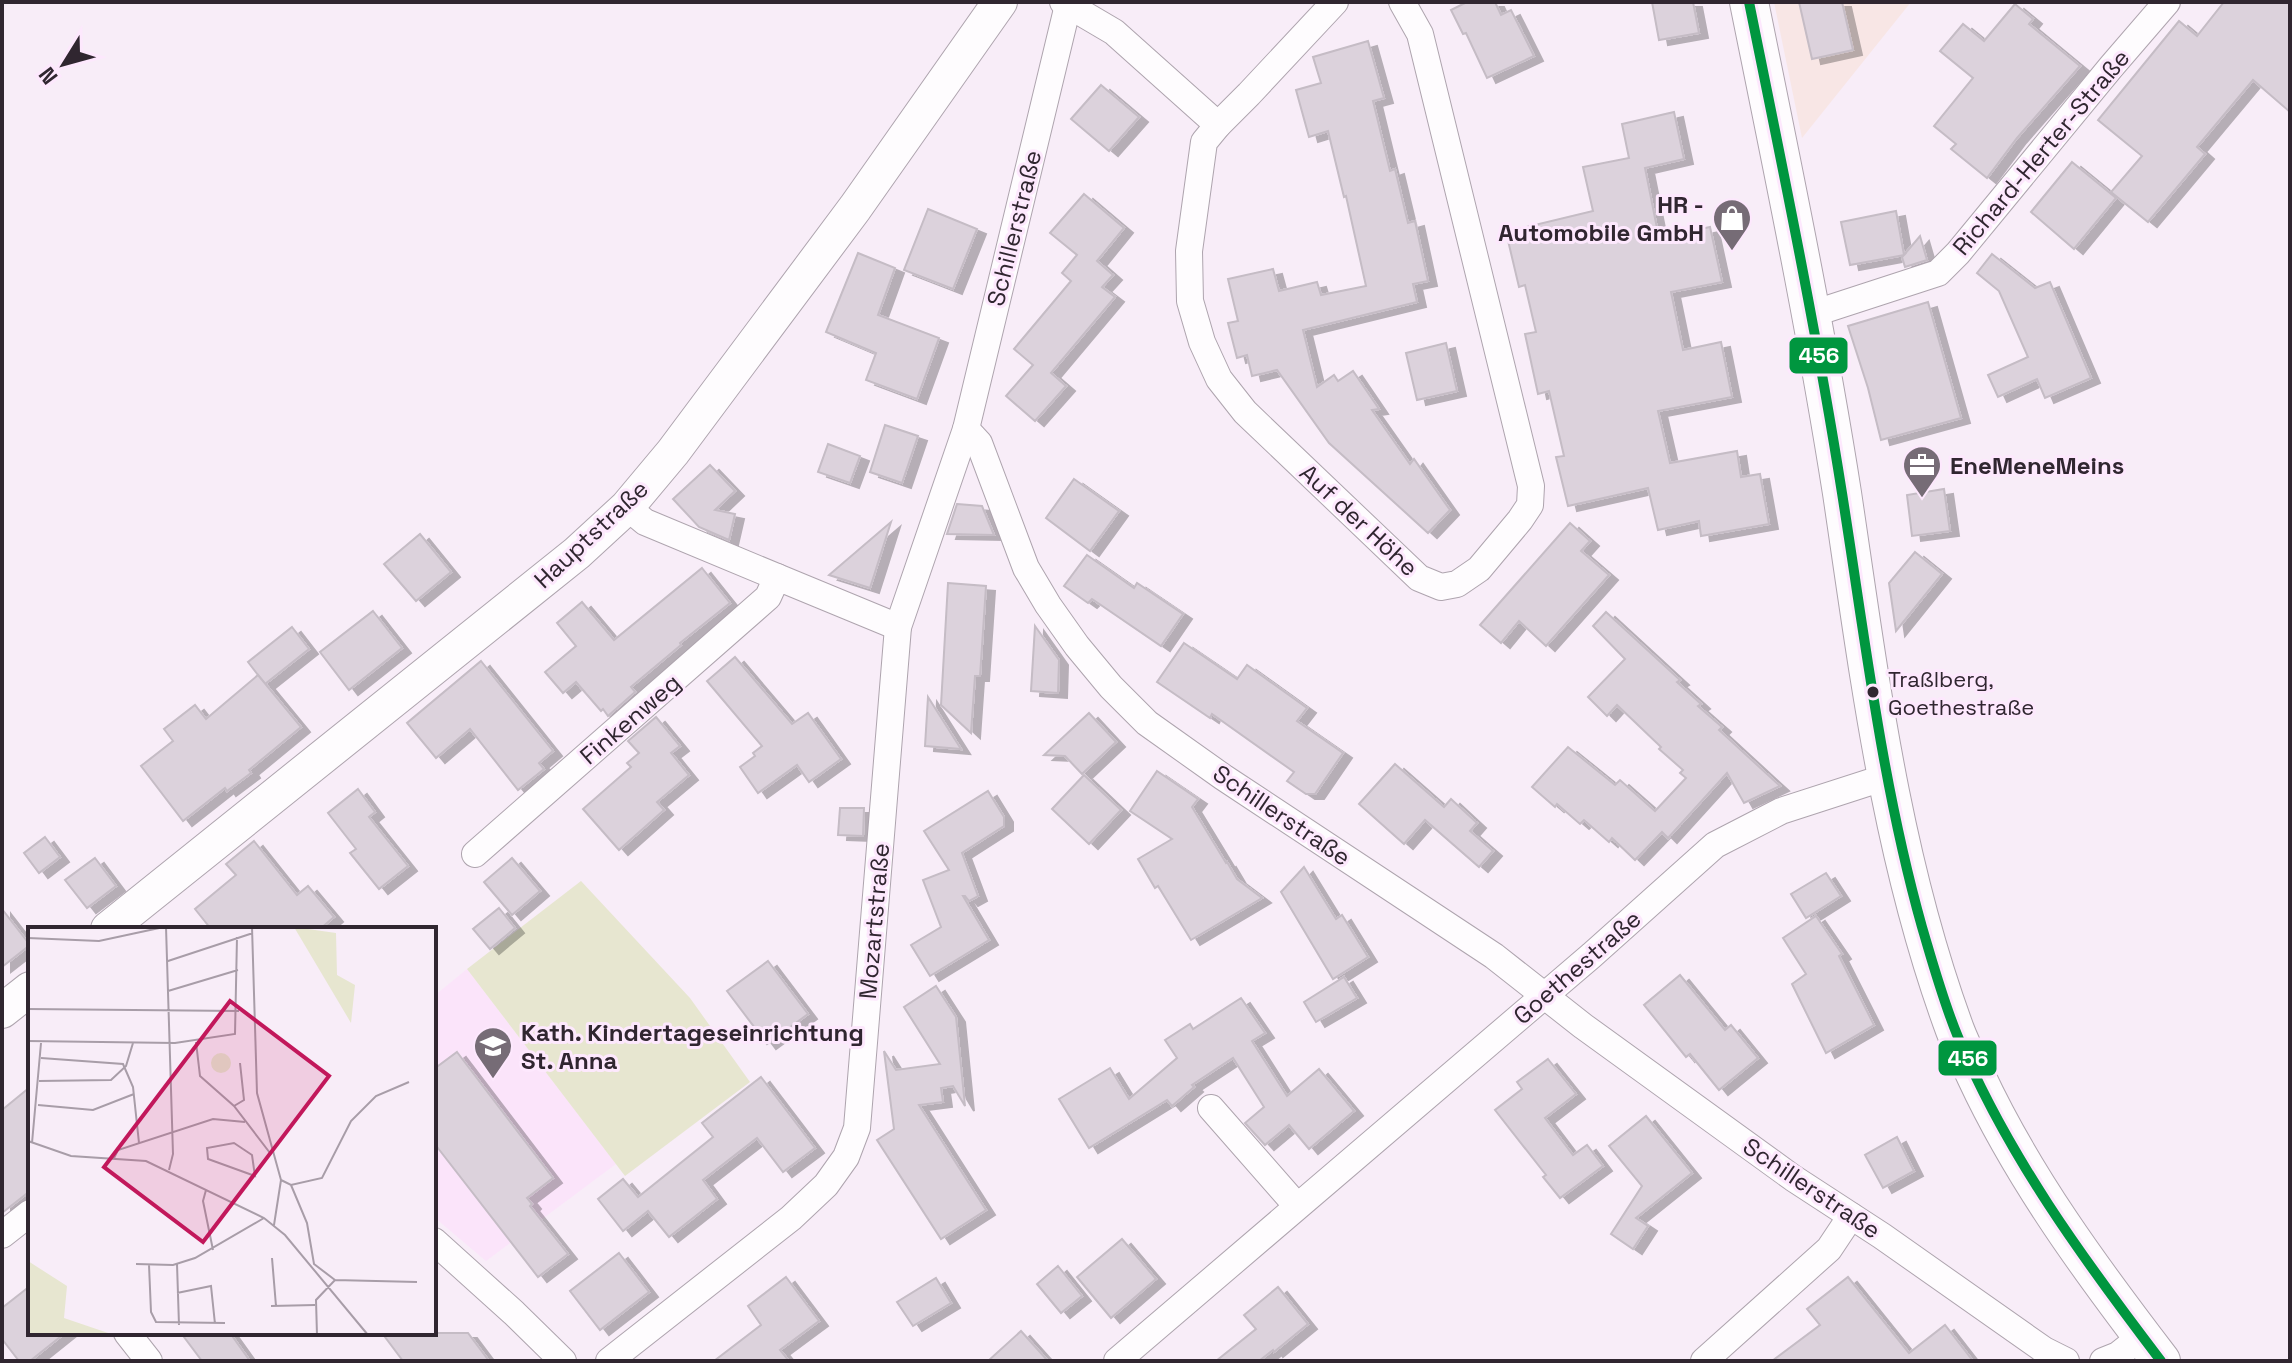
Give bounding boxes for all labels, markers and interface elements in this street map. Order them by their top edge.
north arrow [24,24,104,104]
street label: Richard-Herter-Straße [1946,43,2136,261]
text: N [32,62,64,90]
street label: Schillerstraße [980,147,1048,309]
place label: HR - Automobile GmbH [1498,189,1704,248]
shop icon: HR - Automobile GmbH [1711,197,1753,252]
line badge: 456 [1788,336,1849,375]
text: 456 [1799,341,1839,369]
office icon: EneMeneMeins [1901,444,1943,499]
place label: EneMeneMeins [1950,450,2124,481]
street label: Auf der Höhe [1293,457,1425,583]
street label: Hauptstraße [527,473,655,595]
place label: Traßlberg, Goethestraße [1888,665,2034,721]
street label: Finkenweg [573,667,687,771]
marker: Traßlberg, Goethestraße [1865,684,1881,700]
street label: Schillerstraße [1207,758,1357,872]
street label: Mozartstraße [852,842,896,1000]
street label: Goethestraße [1507,903,1647,1031]
inset map [28,927,436,1335]
place label: Kath. Kindertageseinrichtung St. Anna [521,1017,864,1076]
school or university icon: Kath. Kindertageseinrichtung St. Anna [472,1025,514,1080]
line badge: 456 [1937,1039,1998,1077]
text: 456 [1948,1044,1988,1072]
street label: Schillerstraße [1737,1131,1887,1245]

